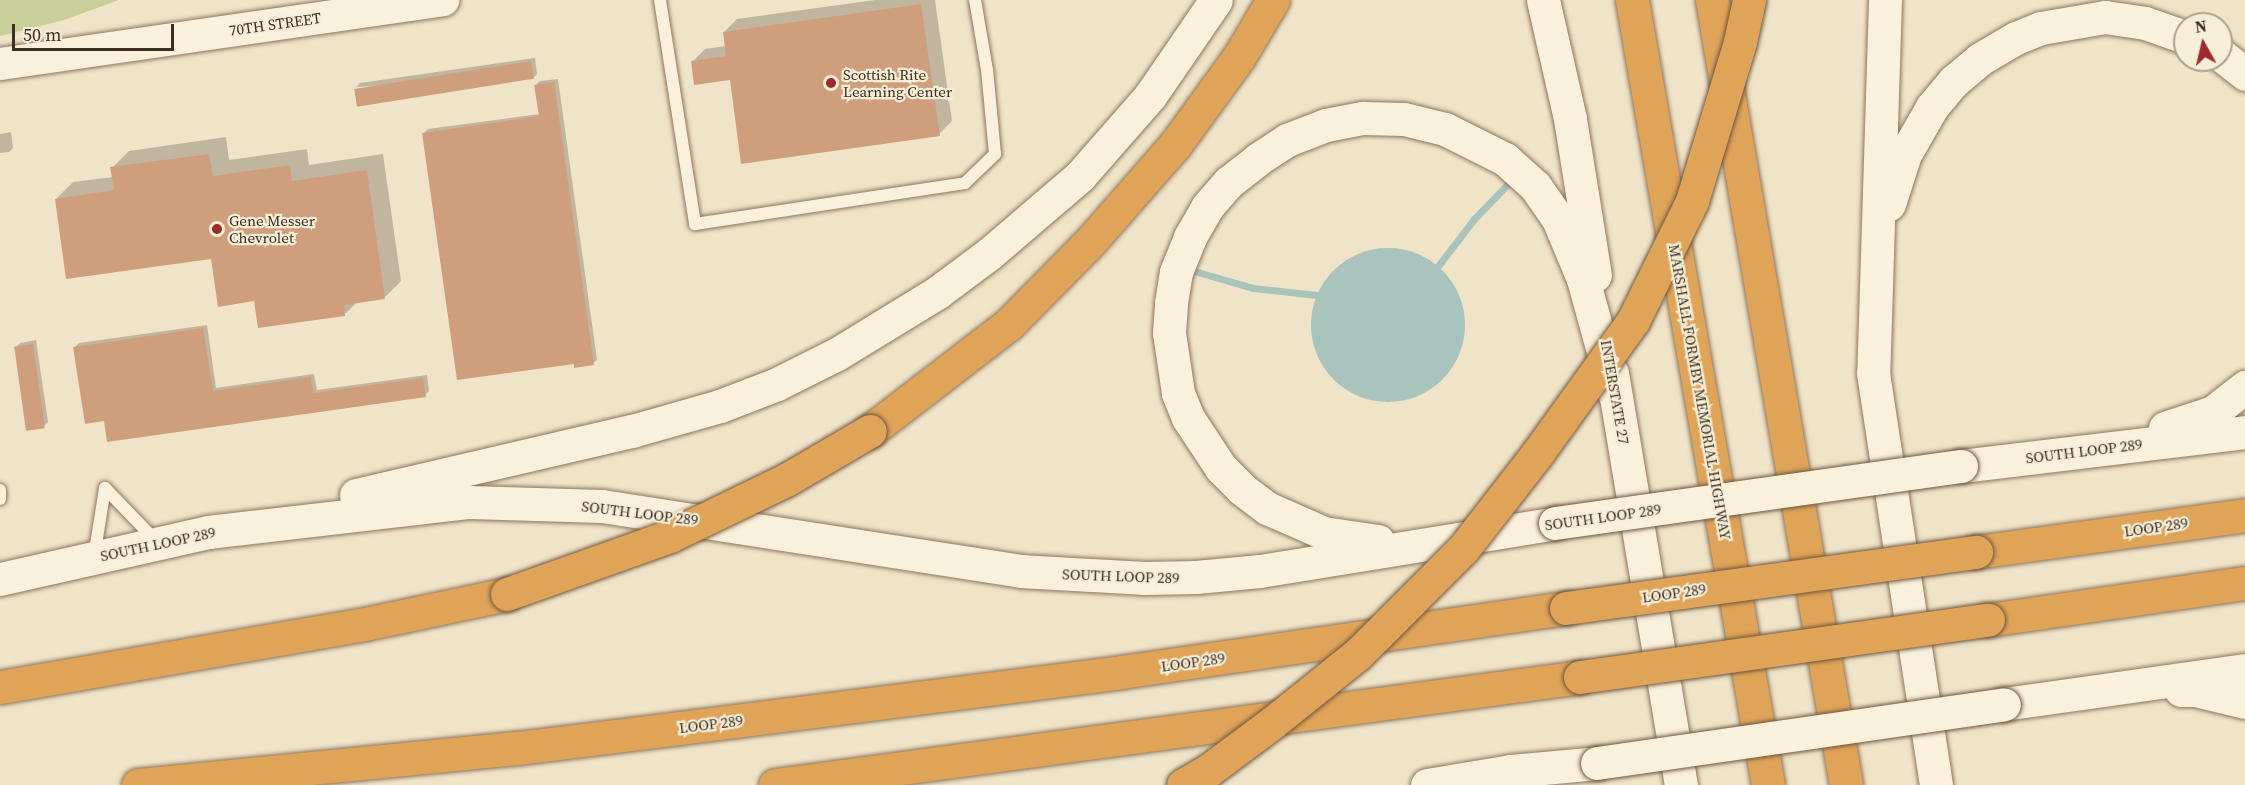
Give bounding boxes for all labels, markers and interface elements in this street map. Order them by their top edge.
street label: 70TH STREET [228,9,322,39]
scale bar [15,12,177,50]
north arrow [2173,12,2233,72]
text: N [2193,14,2208,38]
text: 50 m [23,22,61,47]
place label: Scottish Rite Learning Center [843,65,952,100]
marker: Scottish Rite Learning Center [824,76,838,90]
place label: Gene Messer Chevrolet [229,211,315,246]
marker: Gene Messer Chevrolet [210,222,224,236]
street label: MARSHALL FORMBY MEMORIAL HIGHWAY [1665,242,1735,542]
street label: INTERSTATE 27 [1597,338,1633,446]
street label: SOUTH LOOP 289 [2025,435,2143,467]
street label: SOUTH LOOP 289 [581,497,699,529]
street label: SOUTH LOOP 289 [1544,500,1662,534]
street label: LOOP 289 [2123,514,2189,540]
street label: SOUTH LOOP 289 [99,523,217,565]
street label: SOUTH LOOP 289 [1062,565,1180,587]
street label: LOOP 289 [1641,580,1707,606]
street label: LOOP 289 [1160,649,1226,675]
street label: LOOP 289 [678,711,744,737]

